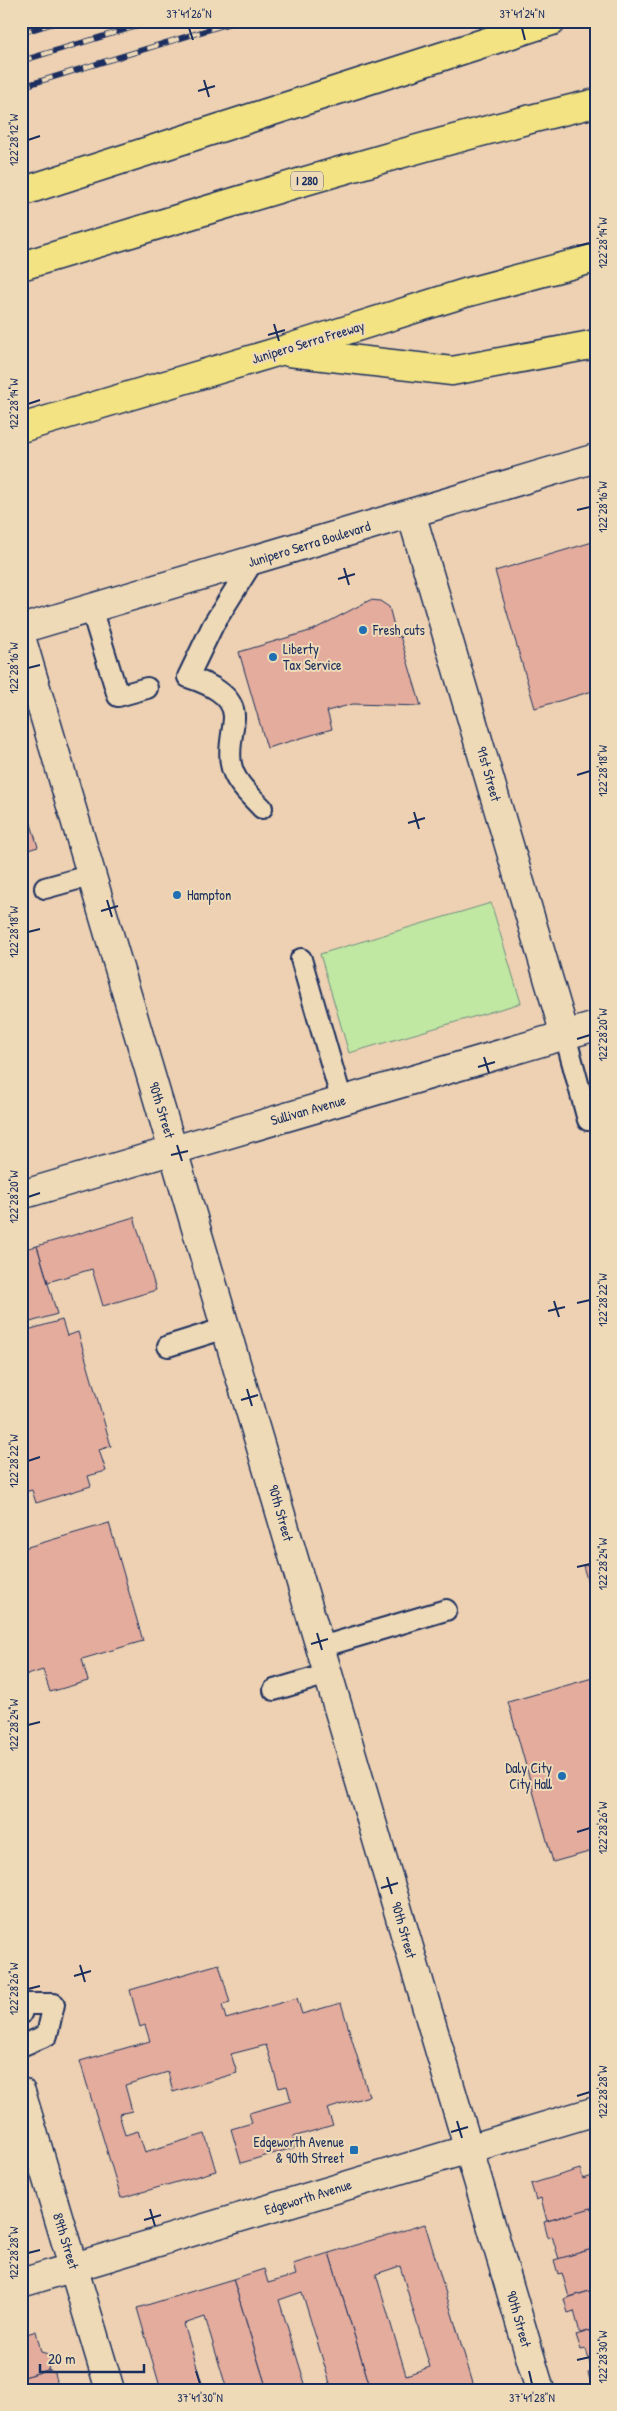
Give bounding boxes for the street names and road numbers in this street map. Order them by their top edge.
road number: I 280 [291,172,323,190]
street label: Junipero Serra Freeway [249,315,367,369]
street label: Junipero Serra Boulevard [245,516,373,572]
street label: 91st Street [473,744,506,804]
street label: 90th Street [145,1079,180,1140]
street label: Sullivan Avenue [268,1090,348,1129]
street label: 90th Street [264,1482,299,1543]
street label: 90th Street [387,1899,422,1960]
street label: Edgeworth Avenue [262,2174,355,2220]
street label: 89th Street [49,2210,84,2271]
street label: 90th Street [502,2288,537,2349]

